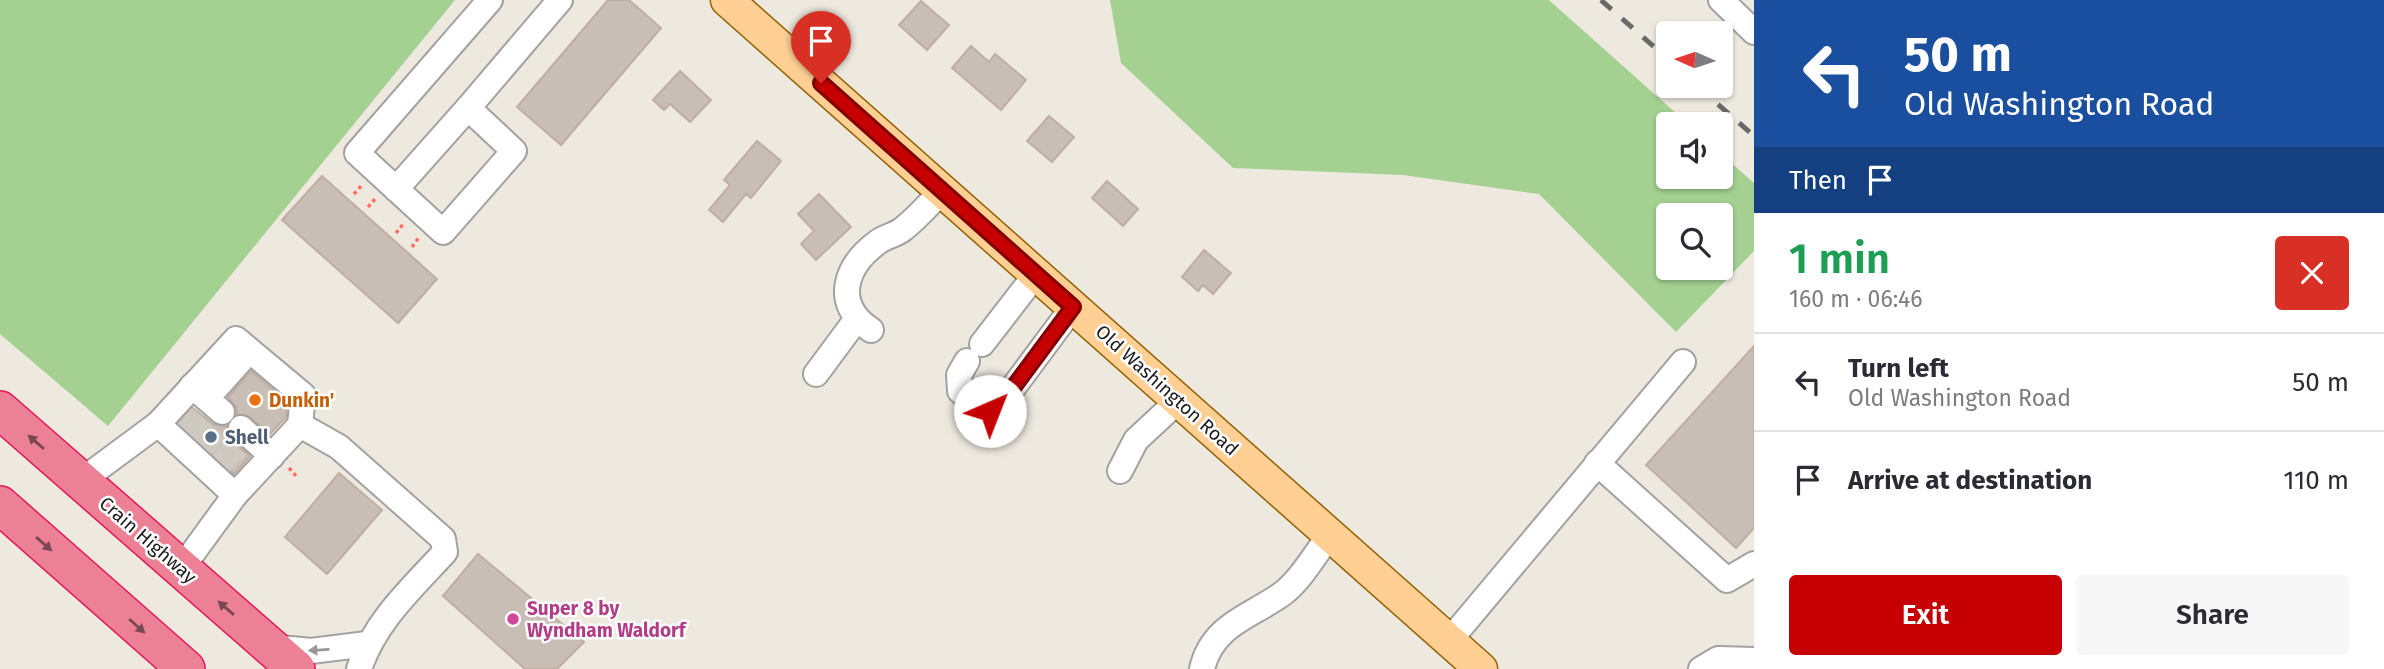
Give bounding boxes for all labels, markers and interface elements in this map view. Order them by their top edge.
pin [791,11,851,83]
north arrow [1656,21,1732,98]
map controls [1656,21,1733,280]
icon: arrive [802,22,840,60]
text: 50 m [1904,25,2012,84]
icon: left [1789,28,1880,119]
text: Old Washington Road [1904,85,2214,123]
button: sound [1656,112,1733,189]
icon: arrive [1861,161,1899,199]
text: Then [1789,165,1847,196]
button: search [1656,203,1733,280]
text: 1 min [1789,234,1890,284]
button: close [2275,236,2349,310]
text: 160 m · 06:46 [1789,285,1923,313]
street label: Old Washington Road [1091,320,1243,460]
text: Turn left [1848,353,1949,384]
icon: left [1789,363,1827,401]
text: 50 m [2292,367,2349,398]
position arrow [953,374,1027,448]
text: Old Washington Road [1848,384,2071,412]
place label: Dunkin' [269,389,334,412]
marker: Dunkin' [247,392,263,408]
place label: Shell [225,426,269,449]
marker: Shell [203,429,219,445]
one-way arrow [28,435,45,450]
icon: arrive [1789,461,1827,499]
text: Arrive at destination [1848,465,2092,496]
text: 110 m [2283,465,2349,496]
street label: Crain Highway [95,492,202,589]
one-way arrow [36,536,53,551]
button: Exit [1789,575,2062,655]
button: Share [2076,575,2349,655]
place label: Super 8 by Wyndham Waldorf [527,597,688,642]
one-way arrow [217,600,235,616]
marker: Super 8 by Wyndham Waldorf [505,611,521,627]
one-way arrow [128,618,146,634]
one-way arrow [308,644,330,655]

